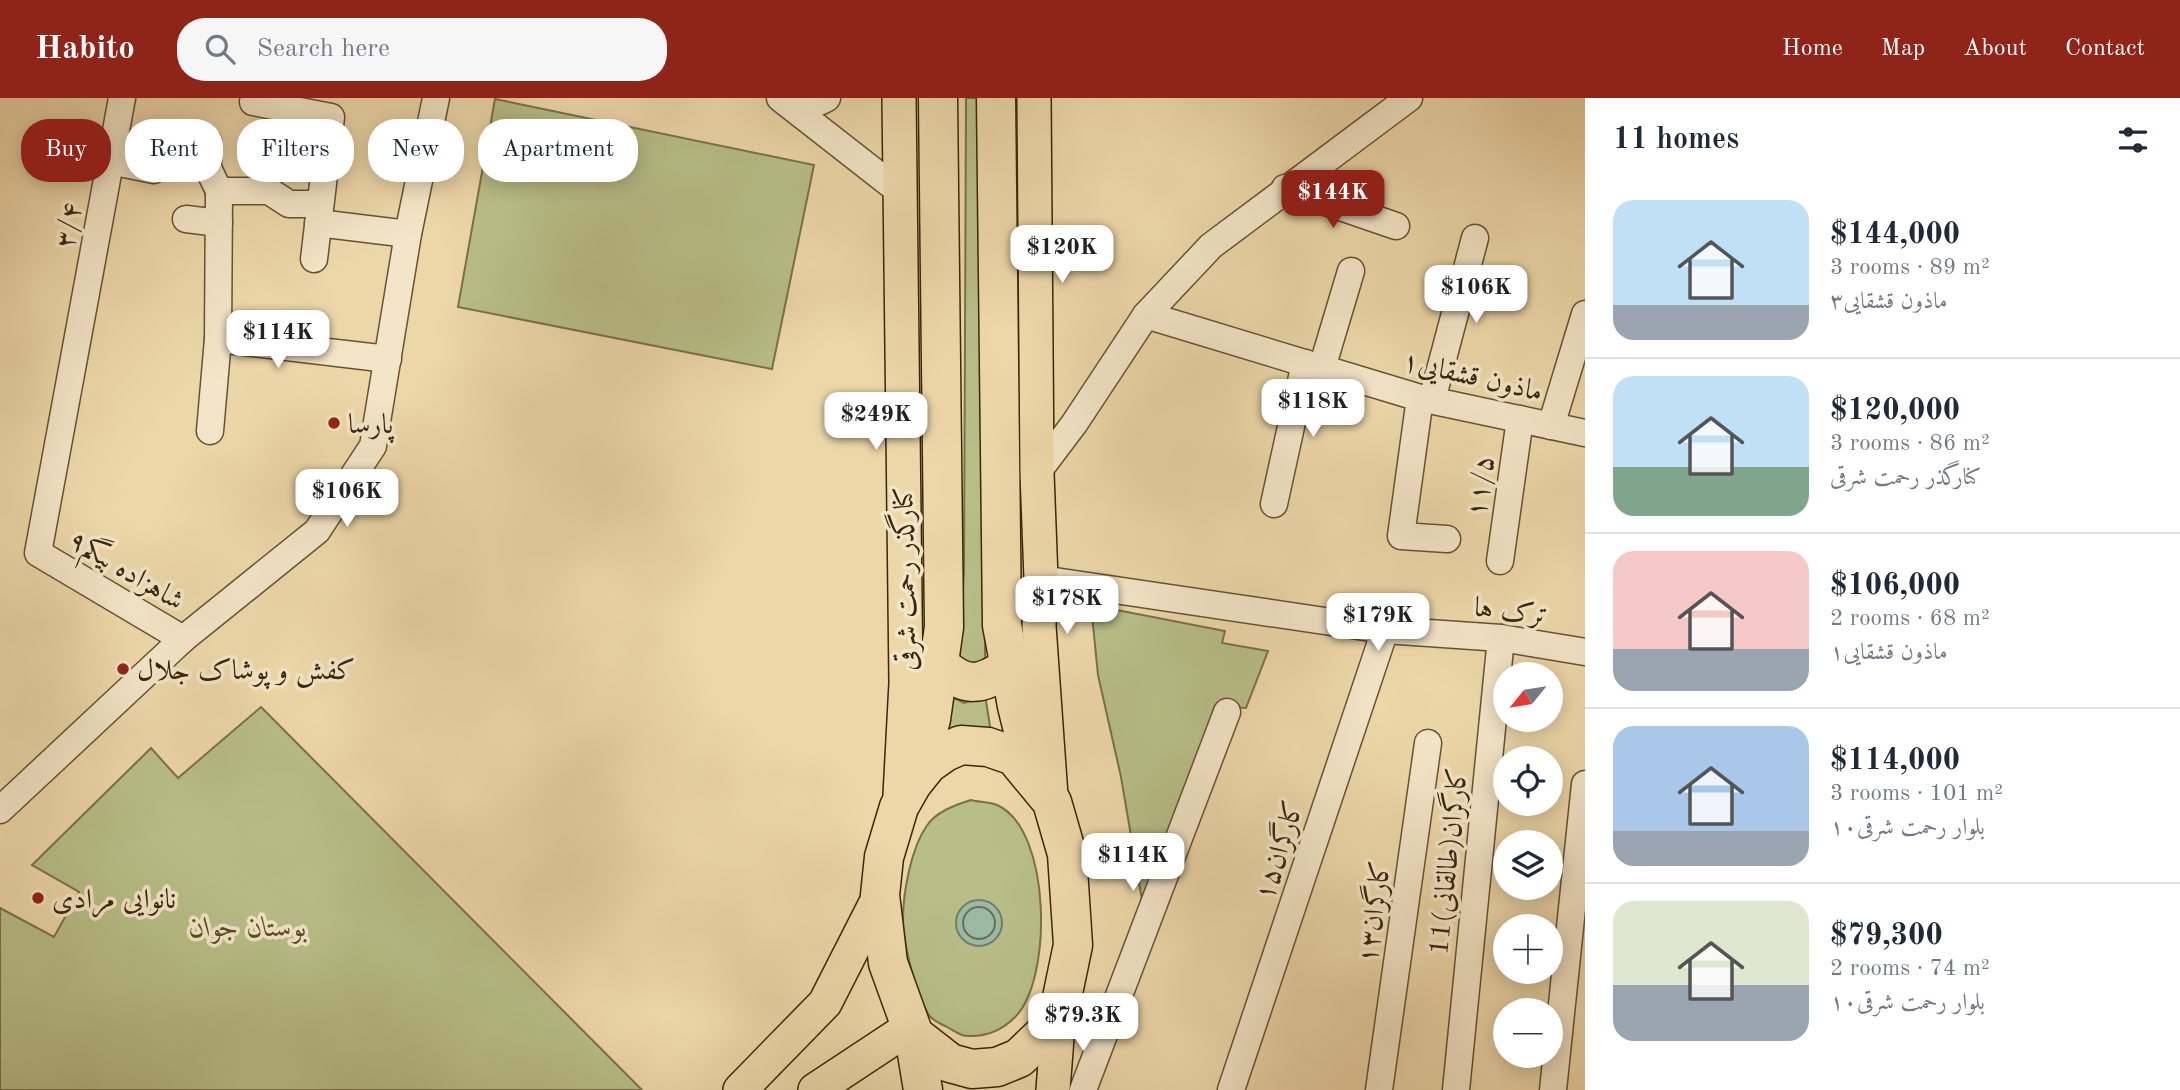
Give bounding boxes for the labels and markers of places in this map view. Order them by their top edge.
pin: $144K [1284,170,1382,230]
pin: $120K [1013,226,1111,285]
pin: $106K [1427,266,1525,325]
pin: $114K [229,310,327,370]
pin: $118K [1264,380,1362,439]
pin: $249K [827,392,925,452]
place label: پارسا [348,412,395,444]
marker: پارسا [326,415,342,431]
pin: $106K [298,470,396,529]
pin: $178K [1018,576,1116,636]
pin: $179K [1329,594,1427,653]
place label: کفش و پوشاک جلال [137,657,355,690]
marker: کفش و پوشاک جلال [115,661,131,677]
pin: $114K [1084,834,1182,893]
place label: نانوایی مرادی [52,887,176,918]
marker: نانوایی مرادی [30,890,46,906]
pin: $79.3K [1026,993,1140,1053]

